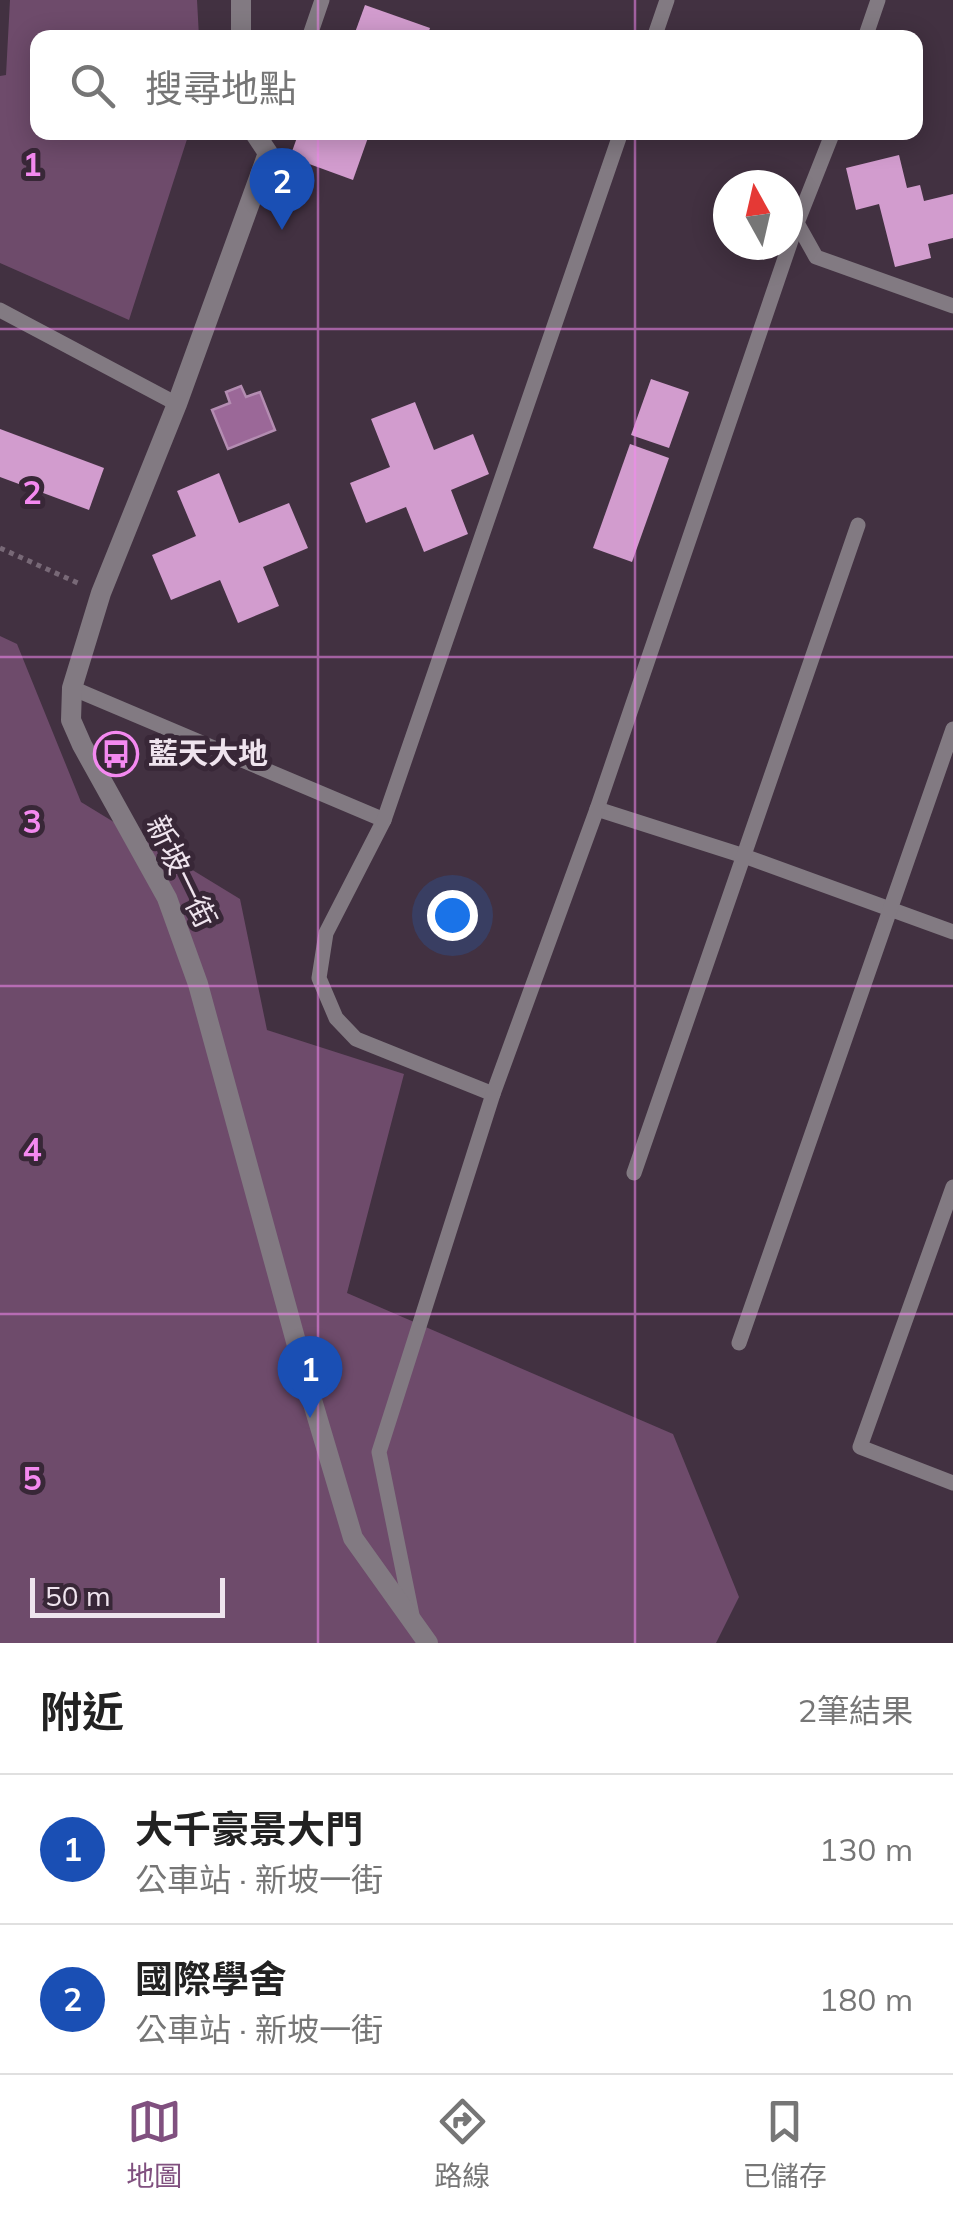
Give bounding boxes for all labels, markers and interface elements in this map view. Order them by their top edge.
search box [30,30,923,140]
icon: search [65,58,120,113]
text: 搜尋地點 [145,64,297,112]
text: 1 [22,144,42,184]
pin: 2 [250,148,314,230]
north arrow [713,170,803,260]
text: 2 [22,472,42,512]
bus stop icon: 藍天大地 [93,731,139,777]
place label: 藍天大地 [148,734,268,772]
text: 3 [22,801,42,841]
street label: 新坡一街 [139,809,225,934]
your location [427,890,478,941]
text: 4 [22,1129,42,1169]
pin: 1 [278,1336,342,1418]
text: 5 [22,1458,42,1498]
scale bar [30,1573,225,1618]
text: 50 m [45,1578,111,1613]
text: 附近 [40,1685,124,1738]
text: 2筆結果 [798,1690,913,1730]
text: 大千豪景大門 [135,1805,363,1853]
text: 1 [63,1829,82,1869]
text: 130 m [819,1829,913,1869]
text: 公車站 · 新坡一街 [135,1859,383,1899]
text: 國際學舍 [135,1955,287,2003]
text: 2 [63,1979,82,2019]
text: 180 m [819,1979,913,2019]
text: 公車站 · 新坡一街 [135,2009,383,2049]
tab: 地圖 [126,2094,182,2194]
tab: 路線 [434,2094,491,2194]
tab: 已儲存 [743,2094,827,2194]

